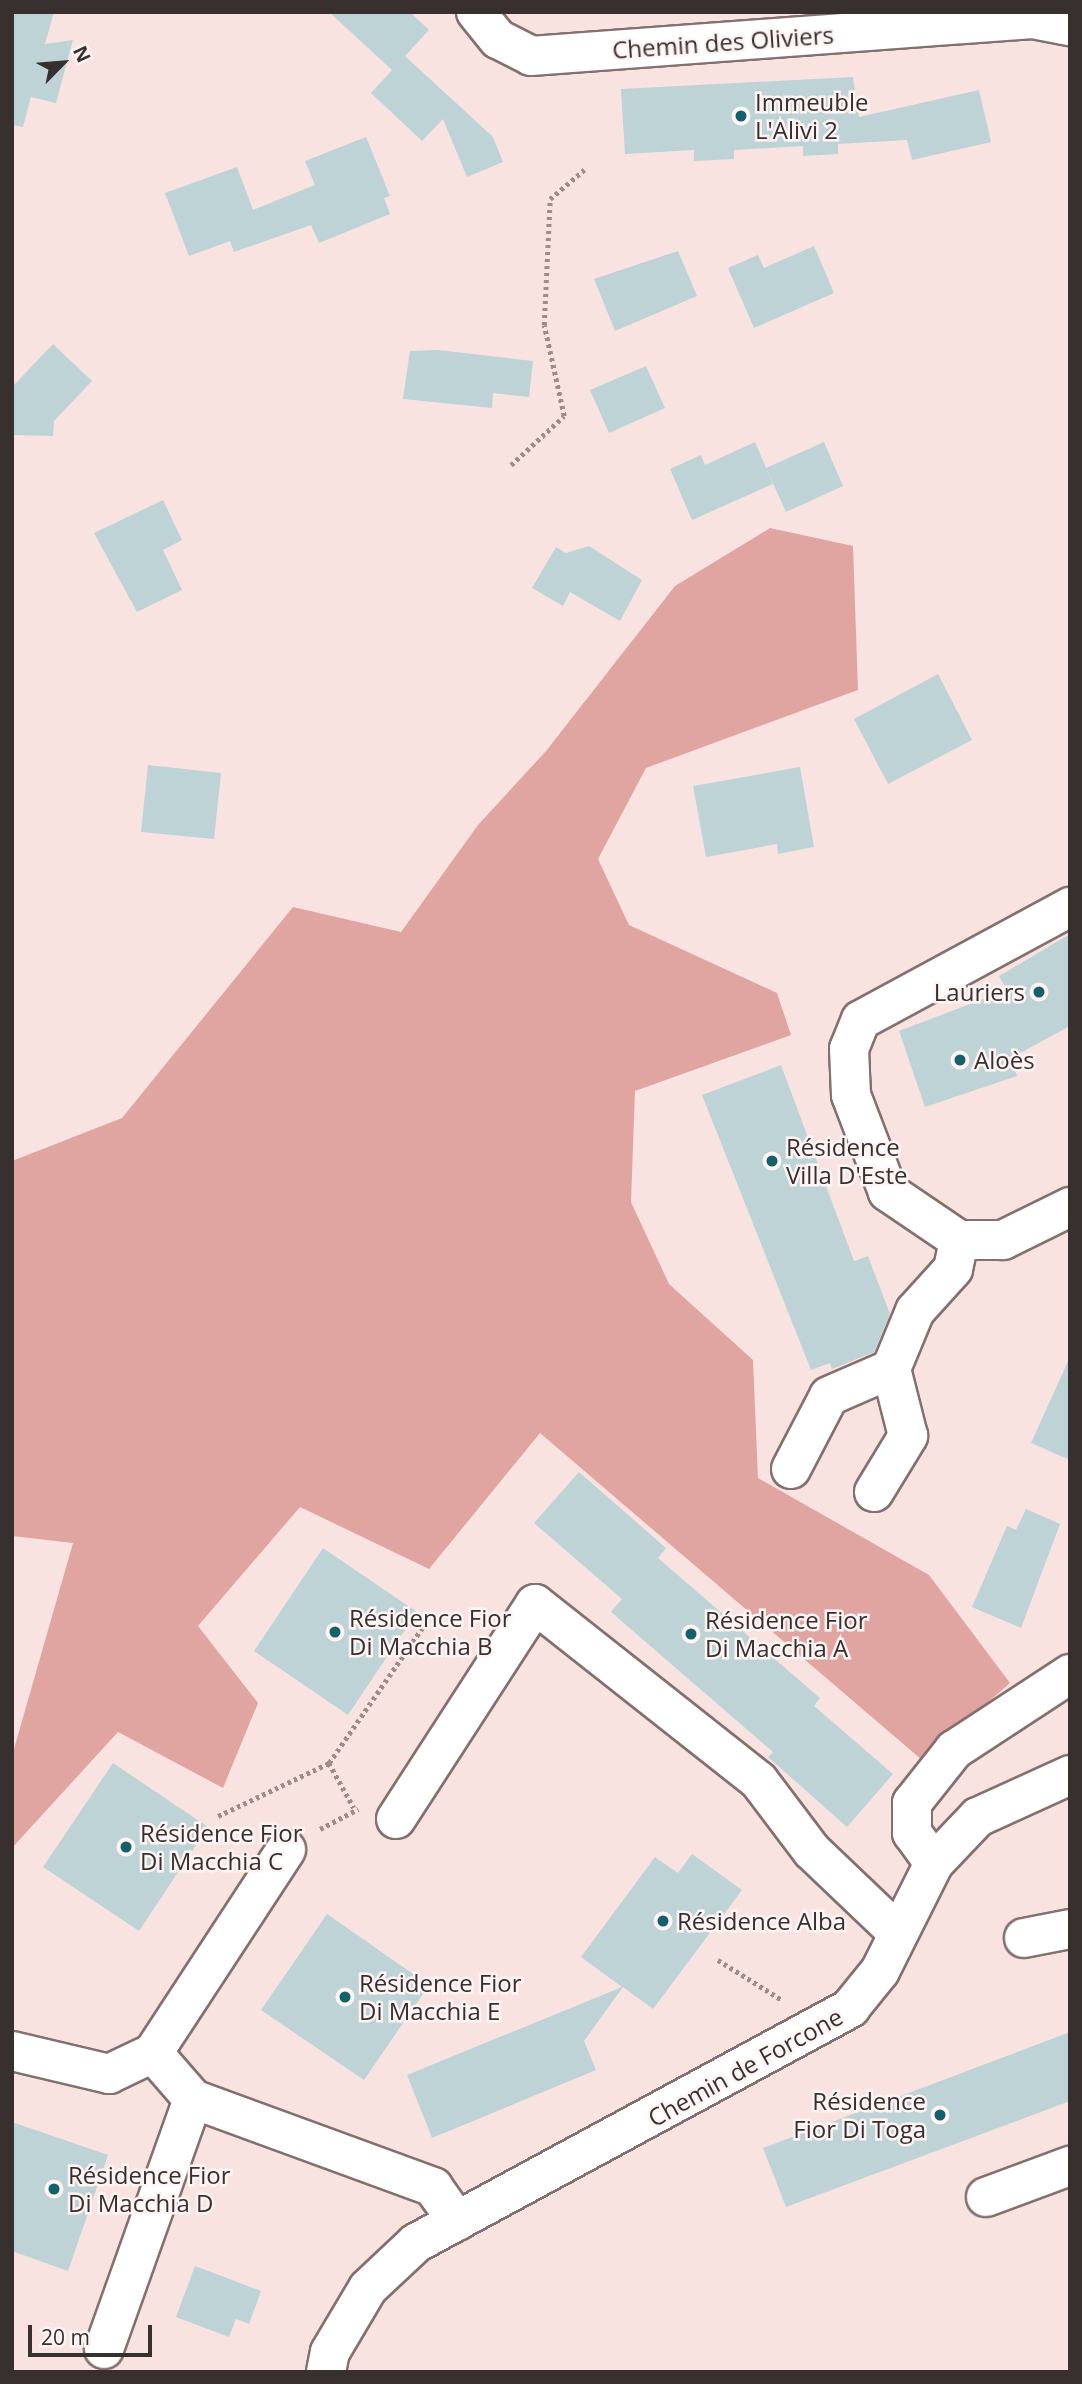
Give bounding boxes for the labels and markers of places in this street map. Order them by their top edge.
place label: Immeuble L'Alivi 2 [755,88,869,144]
marker: Immeuble L'Alivi 2 [733,108,749,124]
place label: Lauriers [934,978,1025,1006]
marker: Lauriers [1031,984,1047,1000]
place label: Aloès [974,1046,1035,1074]
marker: Aloès [952,1052,968,1068]
place label: Résidence Villa D'Este [786,1133,908,1189]
marker: Résidence Villa D'Este [764,1153,780,1169]
place label: Résidence Fior Di Macchia B [349,1604,512,1660]
place label: Résidence Fior Di Macchia A [705,1606,868,1662]
marker: Résidence Fior Di Macchia B [327,1624,343,1640]
marker: Résidence Fior Di Macchia A [683,1626,699,1642]
place label: Résidence Fior Di Macchia C [140,1819,303,1875]
marker: Résidence Fior Di Macchia C [118,1839,134,1855]
place label: Résidence Alba [677,1907,846,1935]
marker: Résidence Alba [655,1913,671,1929]
place label: Résidence Fior Di Macchia E [359,1969,522,2025]
marker: Résidence Fior Di Macchia E [337,1989,353,2005]
place label: Résidence Fior Di Toga [793,2087,926,2143]
marker: Résidence Fior Di Toga [932,2107,948,2123]
place label: Résidence Fior Di Macchia D [68,2161,231,2217]
marker: Résidence Fior Di Macchia D [46,2181,62,2197]

